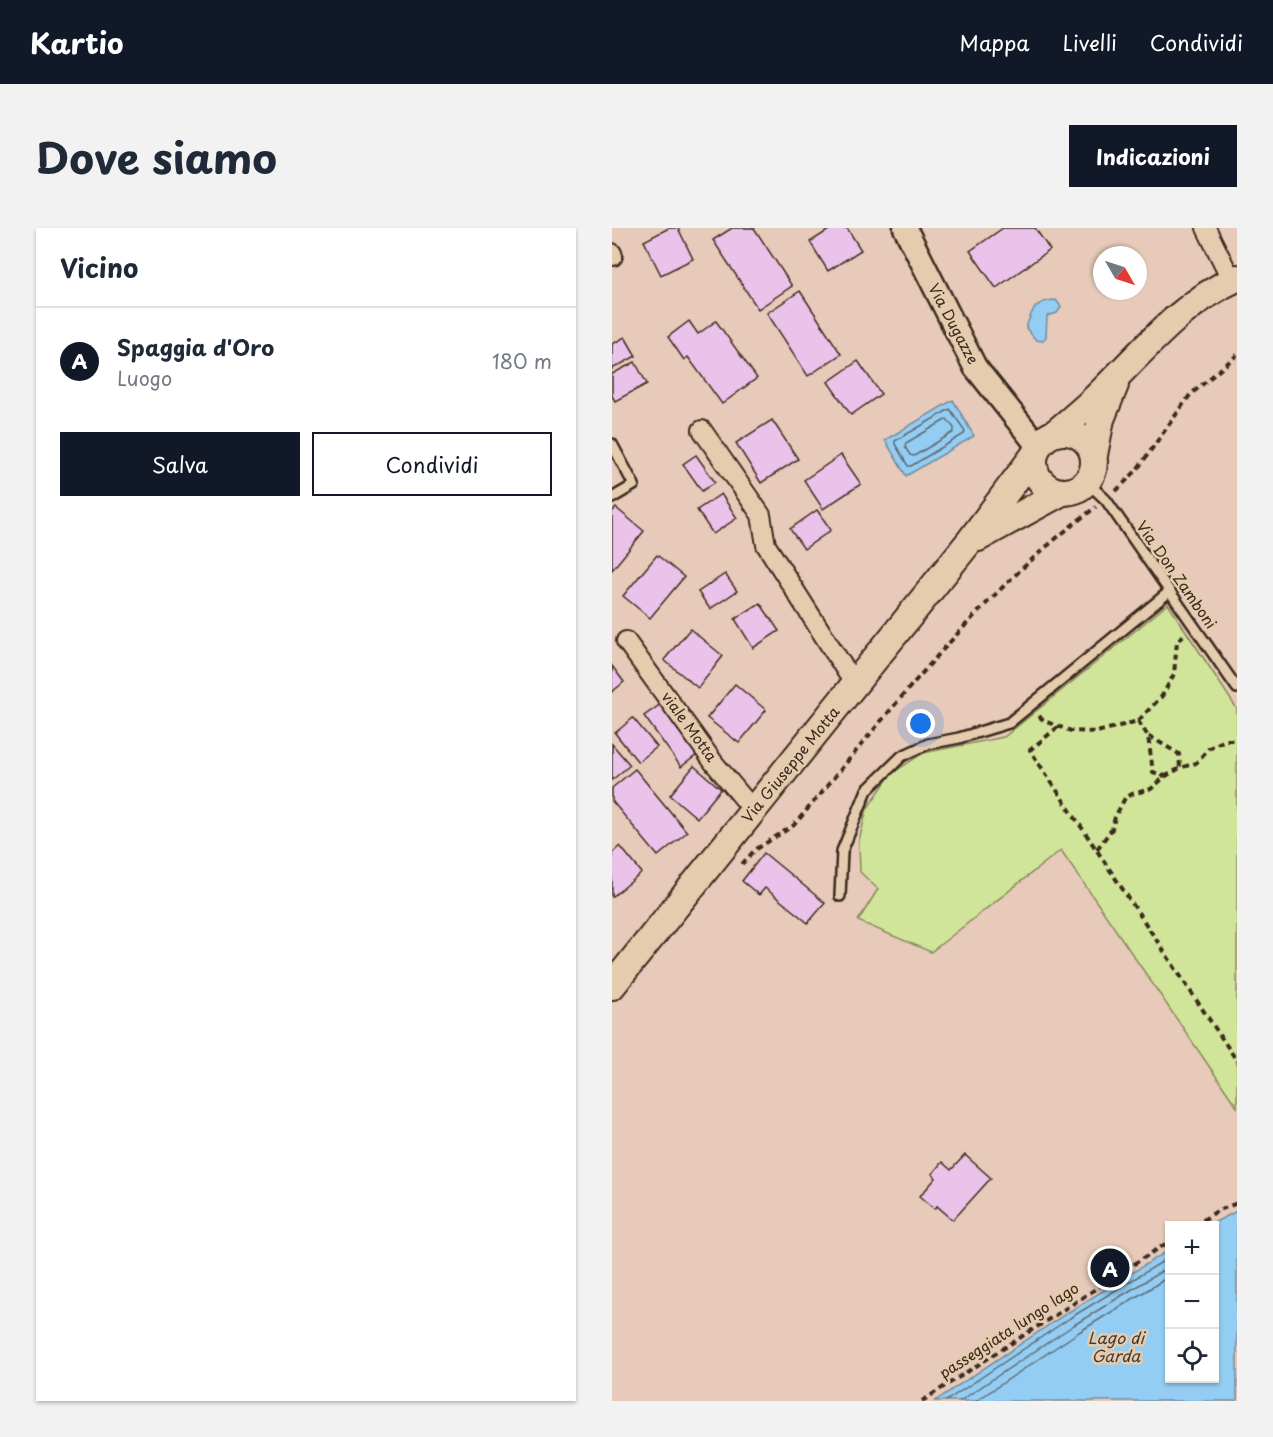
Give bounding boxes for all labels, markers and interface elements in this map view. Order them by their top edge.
text: Kartio [30,21,124,64]
text: Mappa [960,26,1030,58]
text: Livelli [1063,26,1117,58]
text: Condividi [1150,26,1243,58]
text: Dove siamo [36,125,277,188]
button: Indicazioni [1069,125,1237,187]
north arrow [1093,246,1147,300]
text: Vicino [60,248,138,287]
street label: Via Dugazze [923,279,985,368]
text: Spaggia d'Oro [117,330,274,363]
text: A [72,346,87,376]
text: 180 m [492,346,552,376]
text: Luogo [117,363,172,393]
button: Salva [60,432,300,496]
button: Condividi [312,432,552,496]
street label: Via Don Zamboni [1131,515,1223,633]
street label: viale Motta [657,686,724,767]
street label: Via Giuseppe Motta [735,700,845,827]
your location [906,709,935,738]
map controls [1165,1221,1219,1383]
button: + [1165,1221,1219,1275]
pin: A [1090,1246,1130,1290]
button: − [1165,1275,1219,1329]
street label: passeggiata lungo lago [934,1276,1083,1384]
water label: Lago di Garda [1088,1325,1147,1367]
button: locate [1165,1329,1219,1383]

